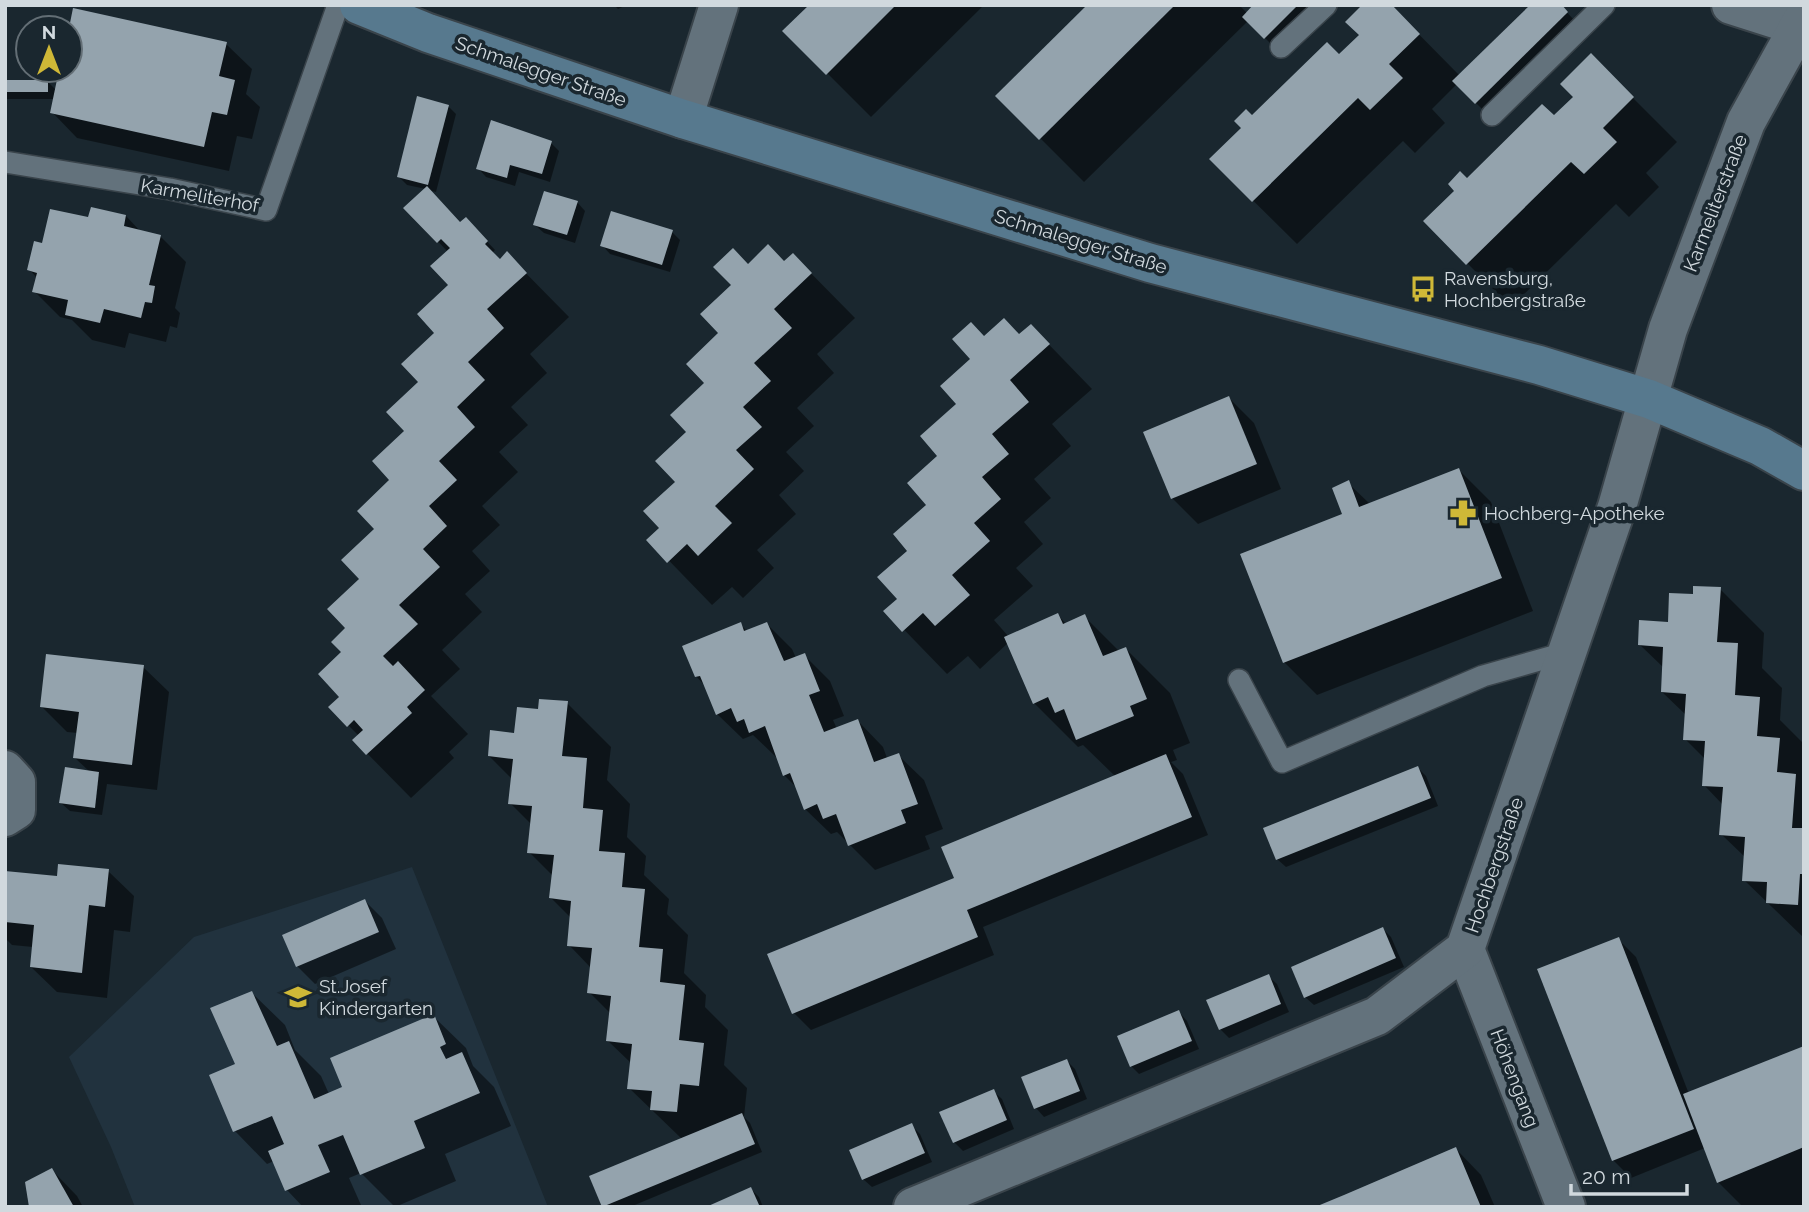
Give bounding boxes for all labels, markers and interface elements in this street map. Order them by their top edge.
north arrow [14,14,84,84]
text: N [42,21,56,43]
street label: Schmalegger Straße [453,31,629,111]
street label: Karmeliterstraße [1679,131,1751,275]
street label: Karmeliterhof [139,174,262,216]
street label: Schmalegger Straße [992,204,1170,278]
place label: Ravensburg, Hochbergstraße [1444,267,1586,311]
bus stop icon: Ravensburg, Hochbergstraße [1408,274,1438,304]
pharmacy icon: Hochberg-Apotheke [1448,498,1478,528]
place label: Hochberg-Apotheke [1484,502,1665,524]
street label: Hochbergstraße [1461,794,1527,936]
place label: St.Josef Kindergarten [319,975,433,1019]
school or university icon: St.Josef Kindergarten [283,982,313,1012]
street label: Höhengang [1486,1026,1544,1130]
scale bar [1571,1152,1686,1196]
text: 20 m [1582,1164,1630,1189]

